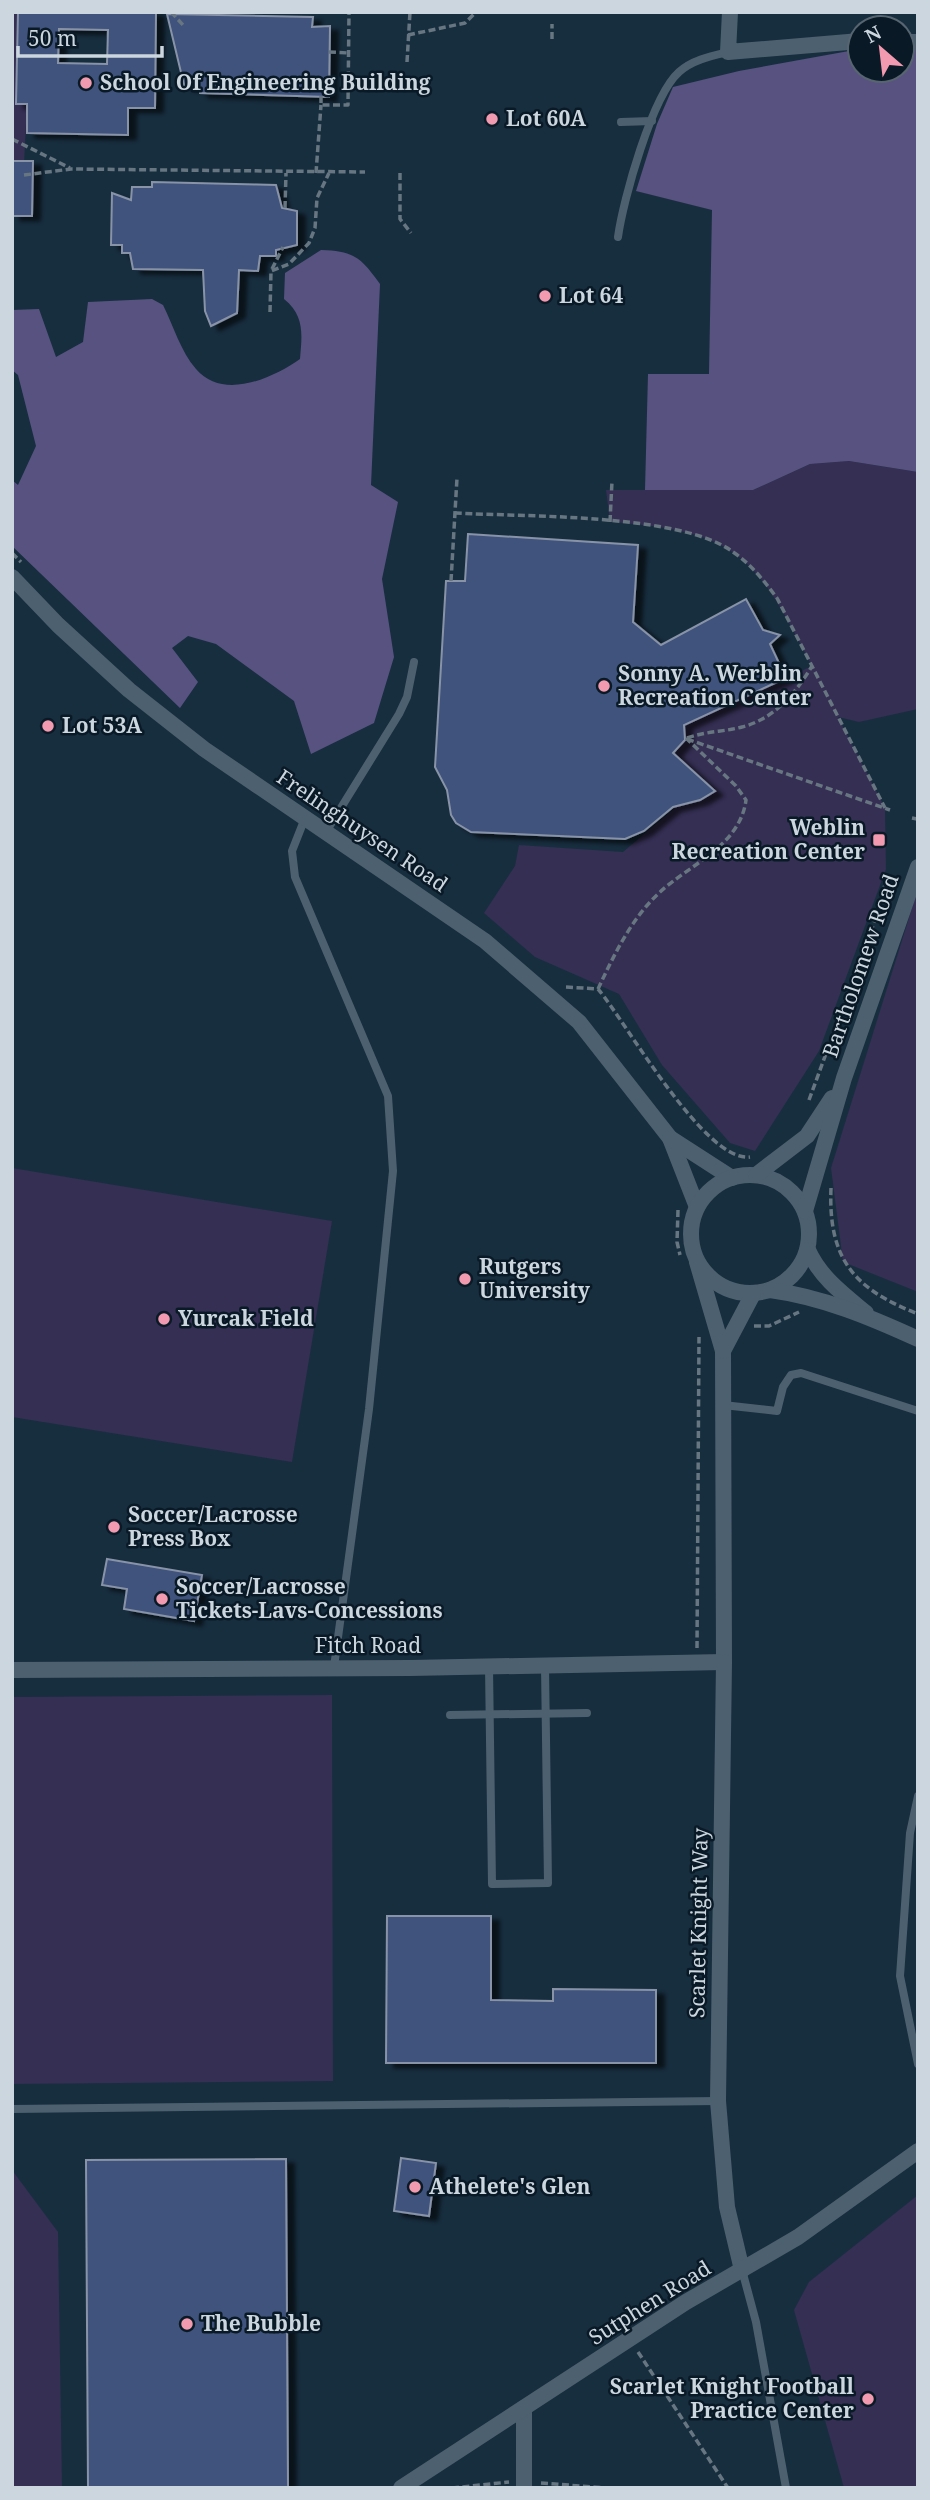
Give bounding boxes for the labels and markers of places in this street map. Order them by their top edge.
place label: School Of Engineering Building [100,68,431,96]
marker: School Of Engineering Building [78,75,94,91]
place label: Lot 60A [506,104,586,132]
marker: Lot 60A [484,111,500,127]
place label: Lot 64 [559,281,623,309]
marker: Lot 64 [537,288,553,304]
place label: Sonny A. Werblin Recreation Center [618,659,811,711]
marker: Sonny A. Werblin Recreation Center [596,678,612,694]
place label: Lot 53A [62,711,142,739]
marker: Lot 53A [40,718,56,734]
place label: Weblin Recreation Center [672,813,865,865]
marker: Weblin Recreation Center [871,832,887,848]
place label: Rutgers University [479,1252,591,1304]
marker: Rutgers University [457,1271,473,1287]
place label: Yurcak Field [178,1304,314,1332]
marker: Yurcak Field [156,1311,172,1327]
place label: Soccer/Lacrosse Press Box [128,1500,298,1552]
marker: Soccer/Lacrosse Press Box [106,1519,122,1535]
place label: Soccer/Lacrosse Tickets-Lavs-Concessions [176,1572,443,1624]
marker: Soccer/Lacrosse Tickets-Lavs-Concessions [154,1591,170,1607]
place label: Athelete's Glen [429,2172,591,2200]
marker: Athelete's Glen [407,2179,423,2195]
place label: The Bubble [201,2309,321,2337]
marker: The Bubble [179,2316,195,2332]
place label: Scarlet Knight Football Practice Center [610,2372,855,2424]
marker: Scarlet Knight Football Practice Center [860,2391,876,2407]

